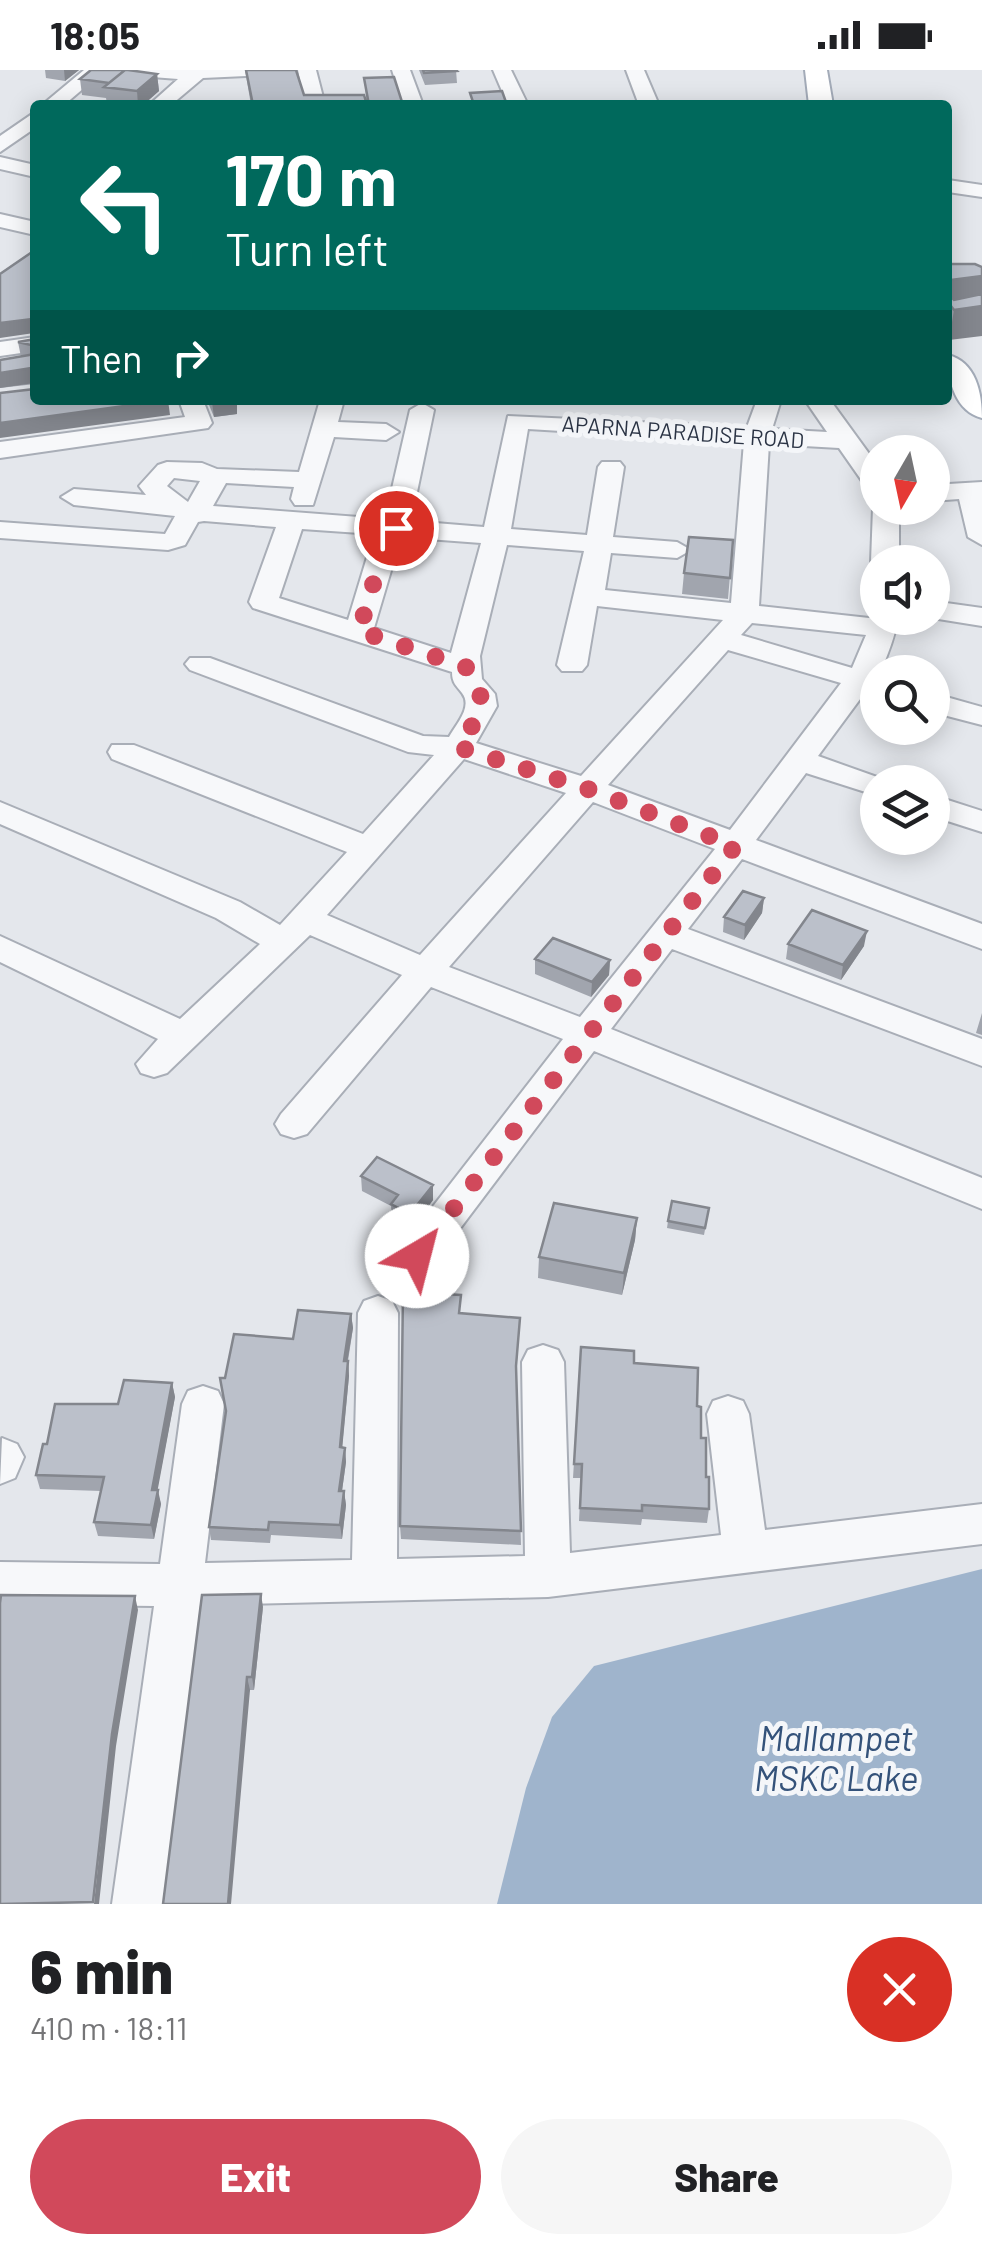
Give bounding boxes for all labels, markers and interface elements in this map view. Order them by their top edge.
text: 18:05 [50,12,140,58]
text: 170 m [225,136,397,220]
icon: left [60,140,190,270]
text: Turn left [225,221,389,275]
icon: right [163,330,218,385]
text: Then [60,335,143,381]
street label: APARNA PARADISE ROAD [561,410,805,452]
north arrow [860,435,950,525]
map controls [860,435,950,855]
pin [354,486,439,571]
icon: arrive [369,501,424,556]
button: sound [860,545,950,635]
button: search [860,655,950,745]
button: layers [860,765,950,855]
position arrow [365,1204,469,1308]
water label: Mallampet MSKC Lake [754,1716,918,1798]
text: 6 min [30,1934,173,2006]
button: close [847,1937,952,2042]
text: 410 m · 18:11 [30,2008,188,2046]
button: Exit [30,2119,481,2234]
button: Share [501,2119,952,2234]

